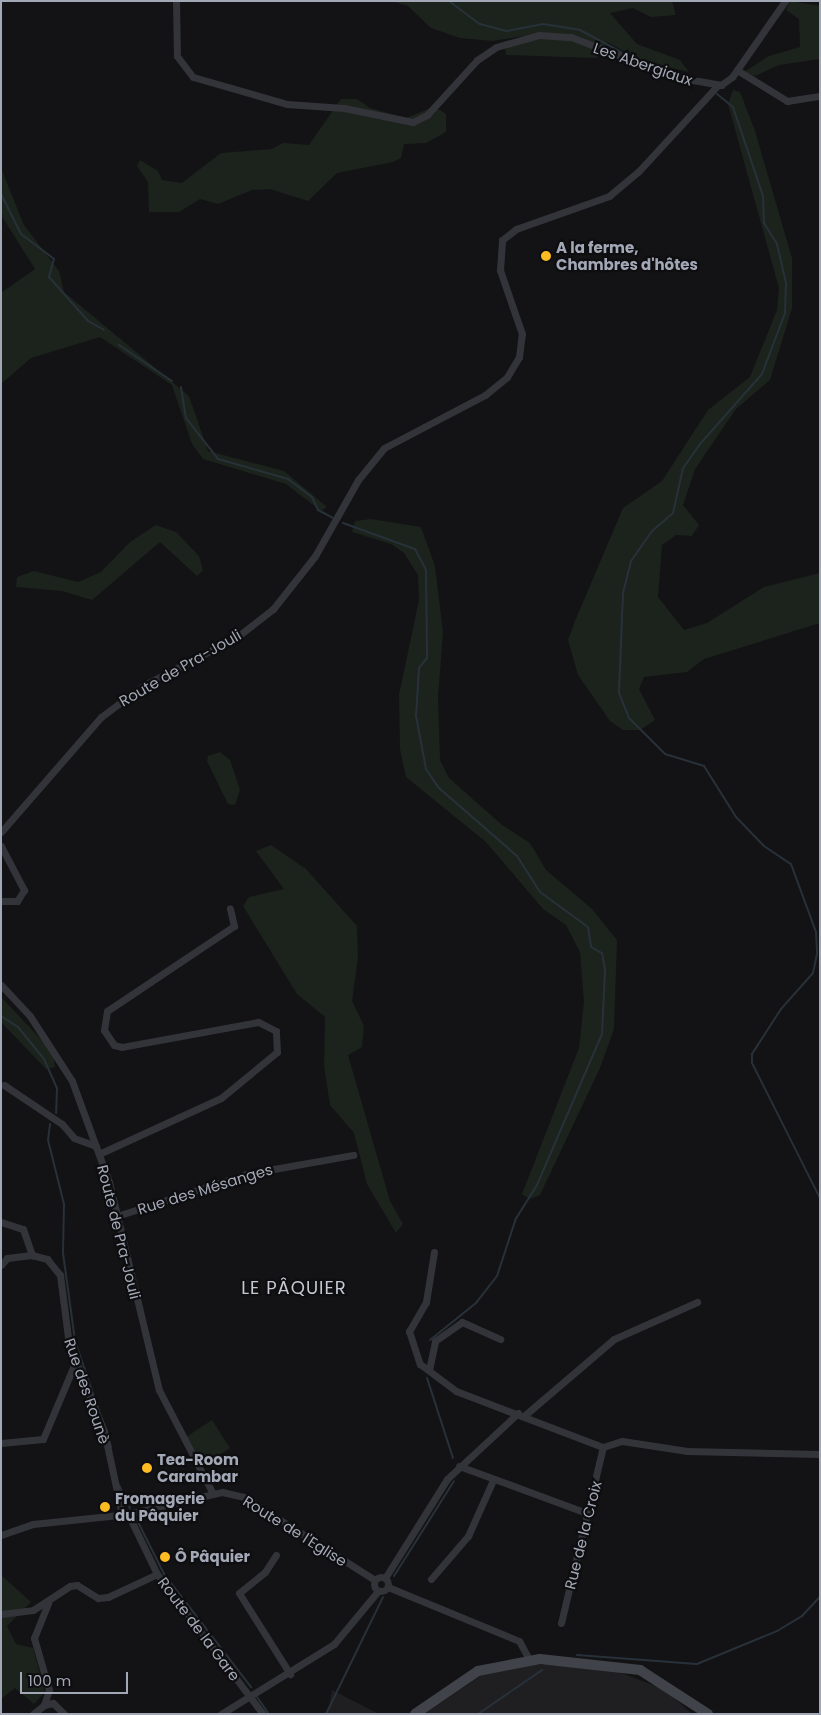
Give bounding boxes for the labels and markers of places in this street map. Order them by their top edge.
place label: A la ferme, Chambres d'hôtes [556,238,698,273]
marker: A la ferme, Chambres d'hôtes [540,250,552,262]
place label: Tea-Room Carambar [157,1450,239,1485]
marker: Tea-Room Carambar [141,1462,153,1474]
place label: Fromagerie du Pâquier [115,1489,205,1524]
marker: Fromagerie du Pâquier [99,1501,111,1513]
place label: Ô Pâquier [175,1548,250,1566]
marker: Ô Pâquier [159,1551,171,1563]

